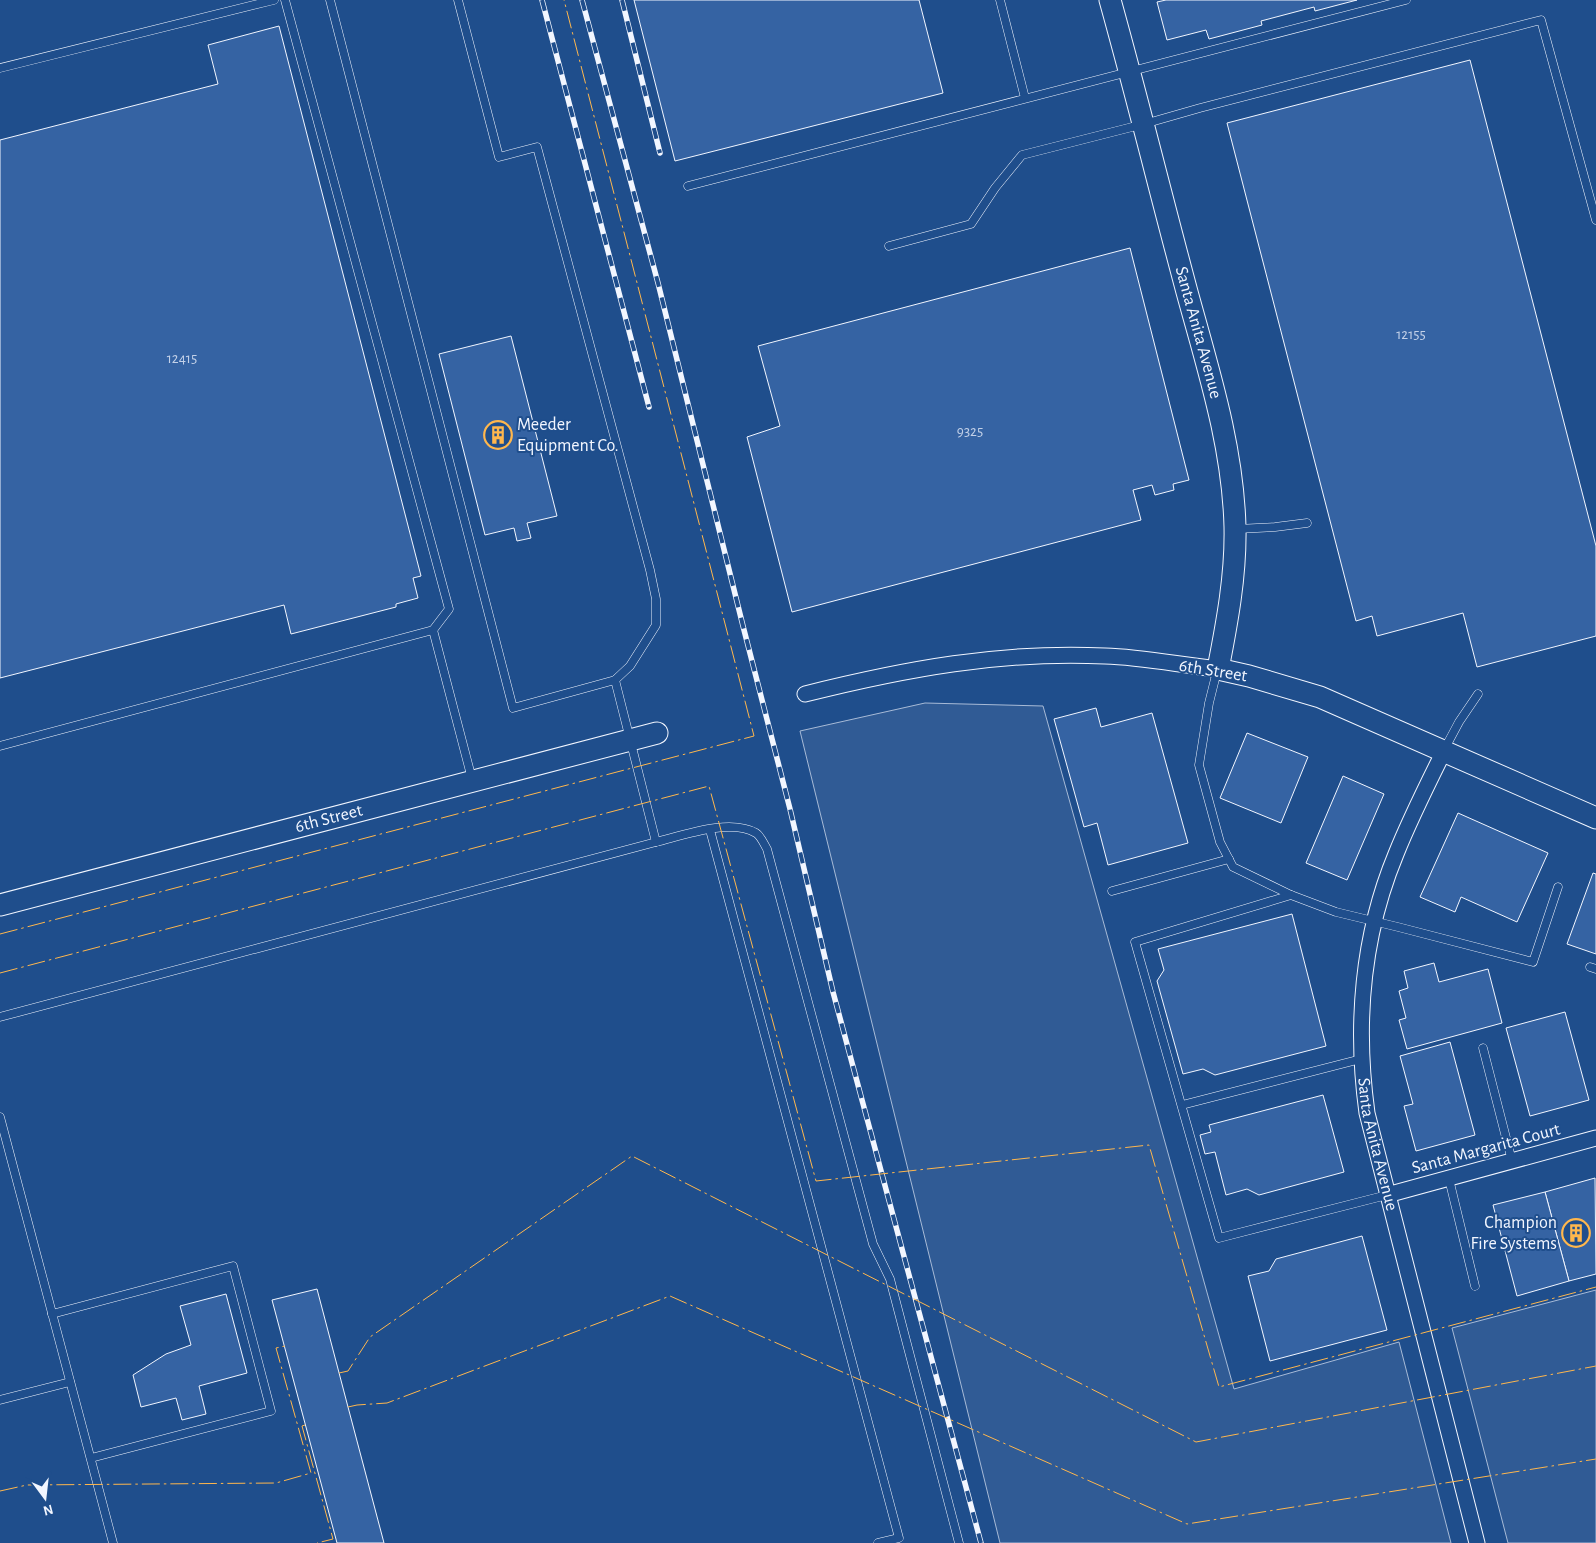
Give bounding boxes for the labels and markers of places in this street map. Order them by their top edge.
place label: Meeder Equipment Co. [517,416,619,455]
building icon: Meeder Equipment Co. [483,420,513,450]
place label: Champion Fire Systems [1470,1214,1557,1253]
building icon: Champion Fire Systems [1561,1218,1591,1248]

